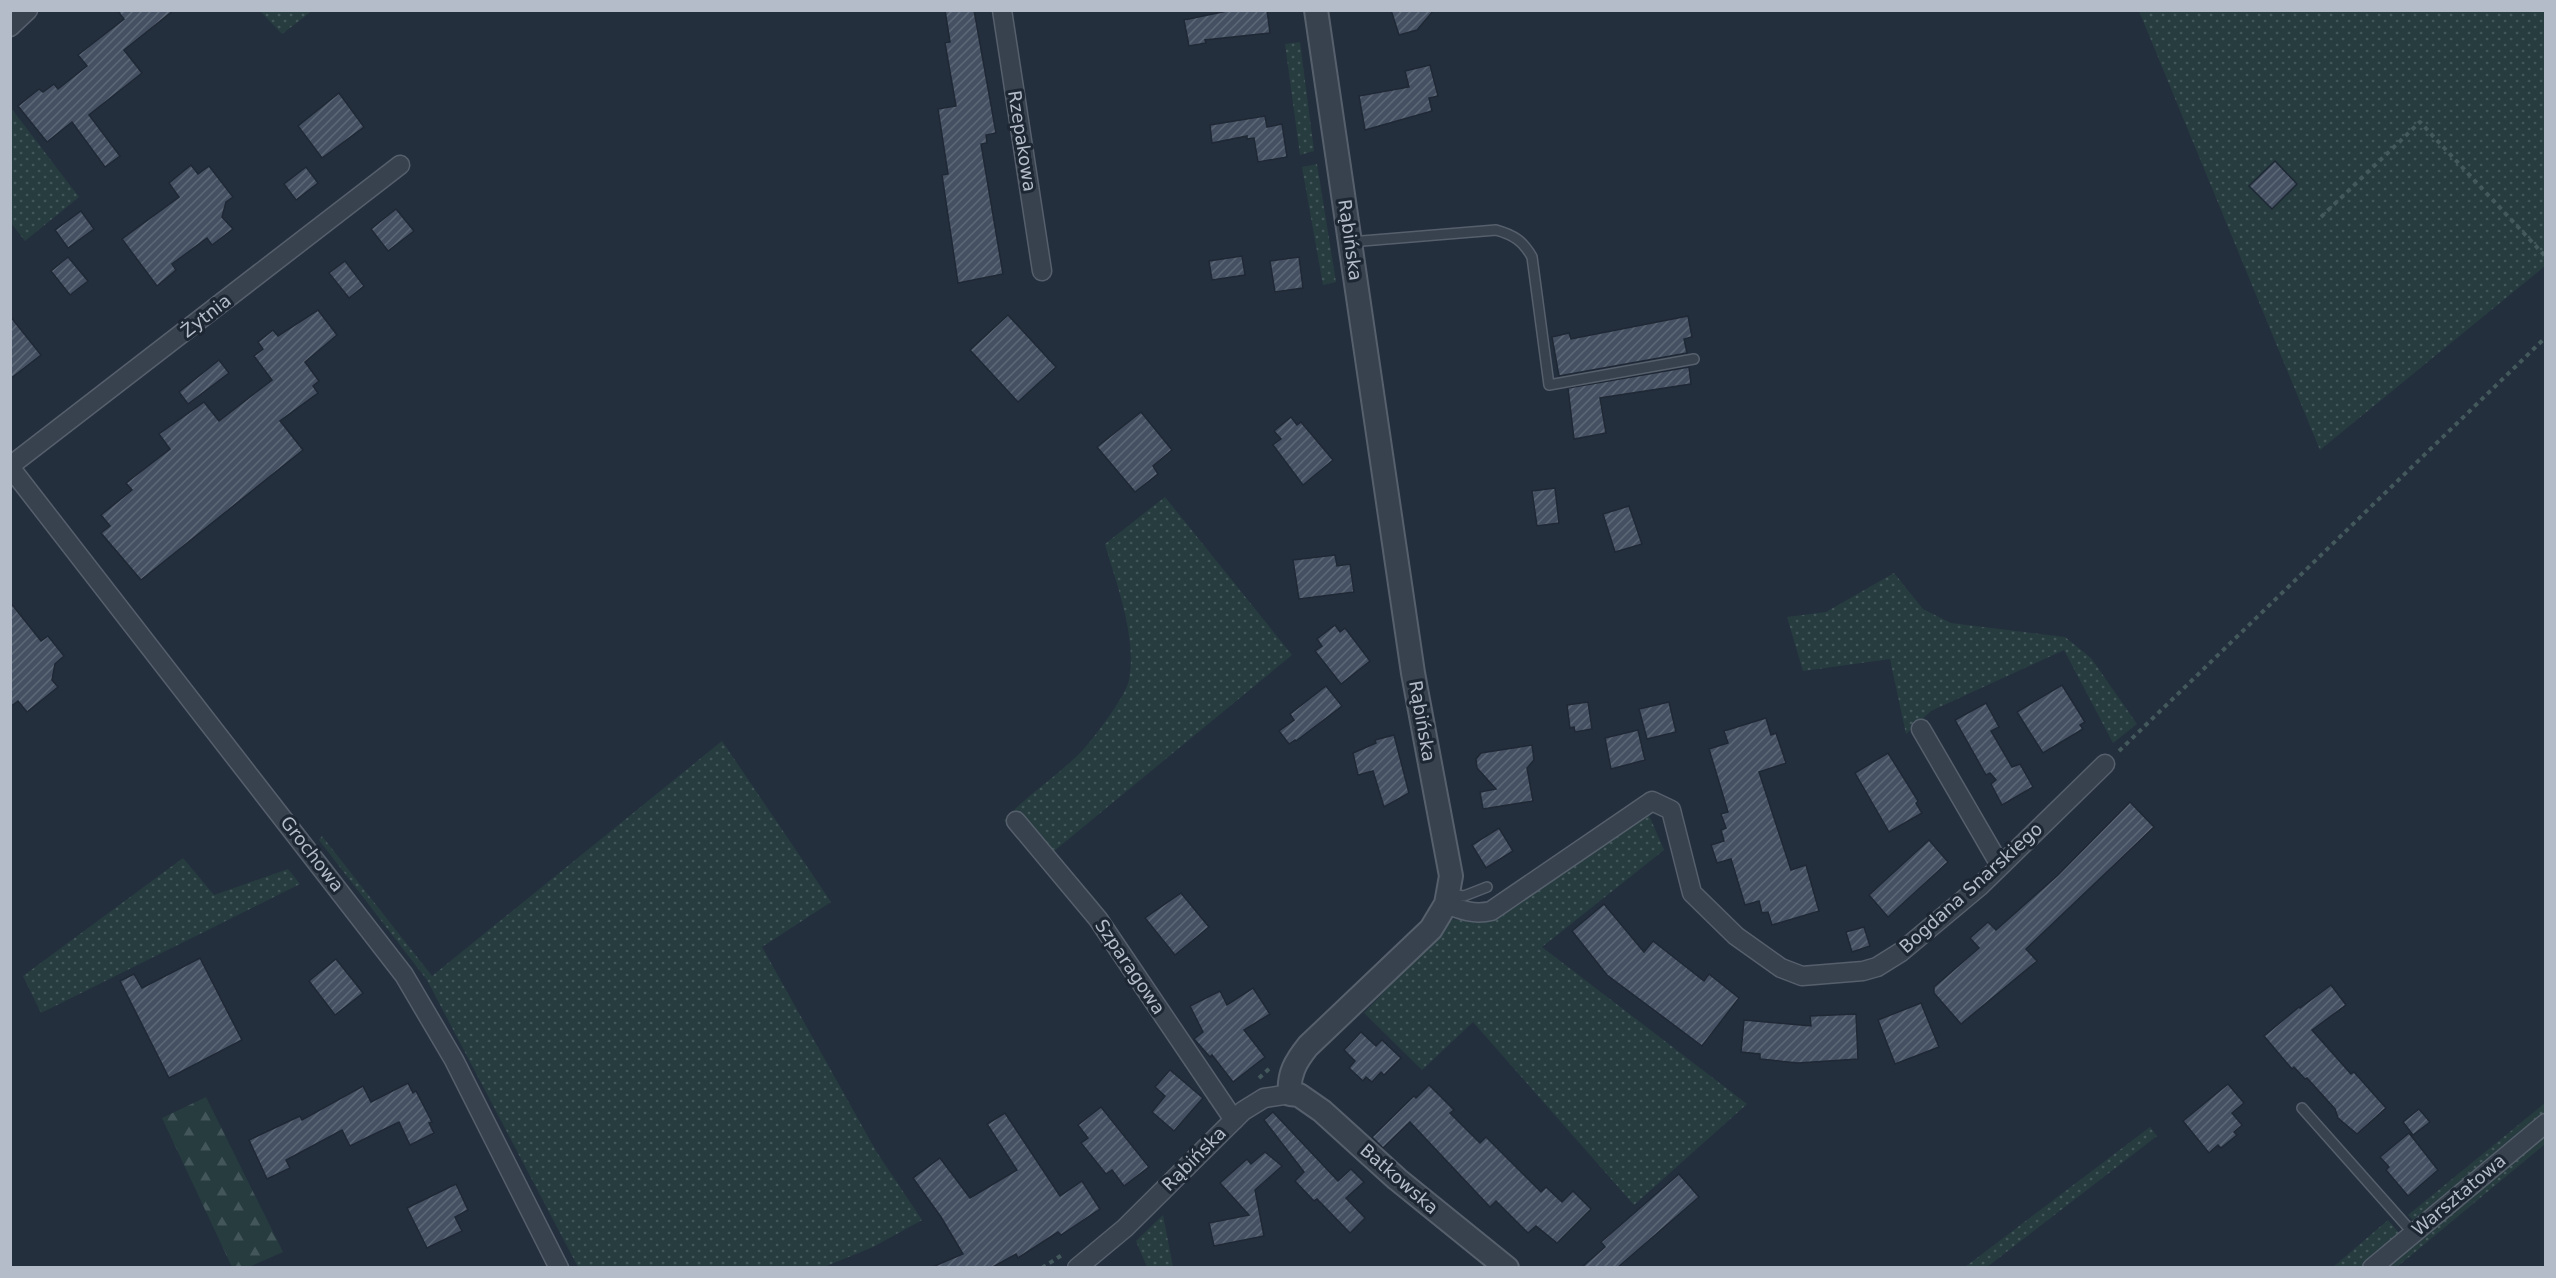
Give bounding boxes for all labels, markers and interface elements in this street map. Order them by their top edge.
street label: Rzepakowa [1004,89,1041,193]
street label: Rąbińska [1334,198,1367,282]
street label: Żytnia [177,290,235,342]
street label: Rąbińska [1405,679,1440,763]
street label: Grochowa [276,812,348,896]
street label: Bogdana Snarskiego [1895,818,2046,957]
street label: Szparagowa [1091,915,1170,1018]
street label: Rąbińska [1157,1122,1230,1195]
street label: Batkowska [1356,1139,1443,1218]
street label: Warsztatowa [2408,1149,2510,1240]

